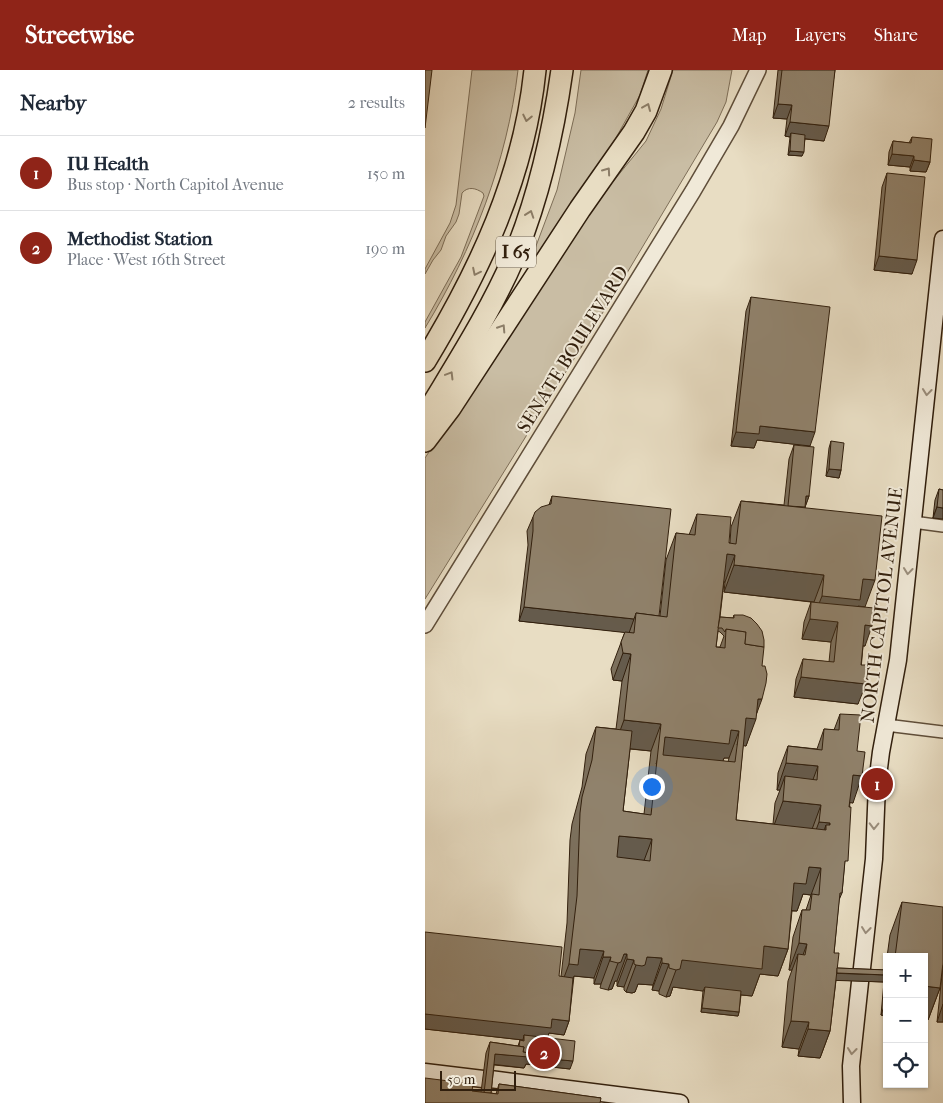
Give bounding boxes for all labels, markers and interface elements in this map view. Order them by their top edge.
text: Streetwise [25,21,134,49]
text: Map [732,25,766,46]
text: Layers [794,25,846,46]
text: Share [874,25,918,46]
text: Nearby [20,91,86,115]
text: 2 results [348,93,405,112]
one-way arrow [641,103,651,112]
one-way arrow [523,114,533,123]
text: IU Health [67,153,149,175]
text: 1 [33,164,39,183]
text: 150 m [367,164,405,183]
one-way arrow [601,167,610,177]
text: Bus stop · North Capitol Avenue [67,175,284,194]
one-way arrow [524,210,534,219]
text: Methodist Station [67,228,213,250]
road number: I 65 [496,236,536,268]
text: 2 [32,239,40,258]
text: 190 m [365,239,405,258]
text: Place · West 16th Street [67,250,226,269]
street label: SENATE BOULEVARD [512,262,633,437]
one-way arrow [472,266,482,275]
one-way arrow [496,325,505,334]
one-way arrow [444,371,454,380]
one-way arrow [922,389,933,397]
street label: NORTH CAPITOL AVENUE [857,486,907,724]
one-way arrow [902,567,913,575]
pin: 1 [861,765,893,803]
your location [639,774,665,800]
one-way arrow [869,822,880,830]
one-way arrow [861,927,872,935]
map controls [883,953,928,1088]
button: + [883,953,928,998]
button: − [883,998,928,1043]
pin: 2 [528,1034,560,1072]
button: locate [883,1043,928,1088]
one-way arrow [847,1047,858,1055]
scale bar [440,1068,516,1091]
text: 50 m [447,1071,475,1088]

